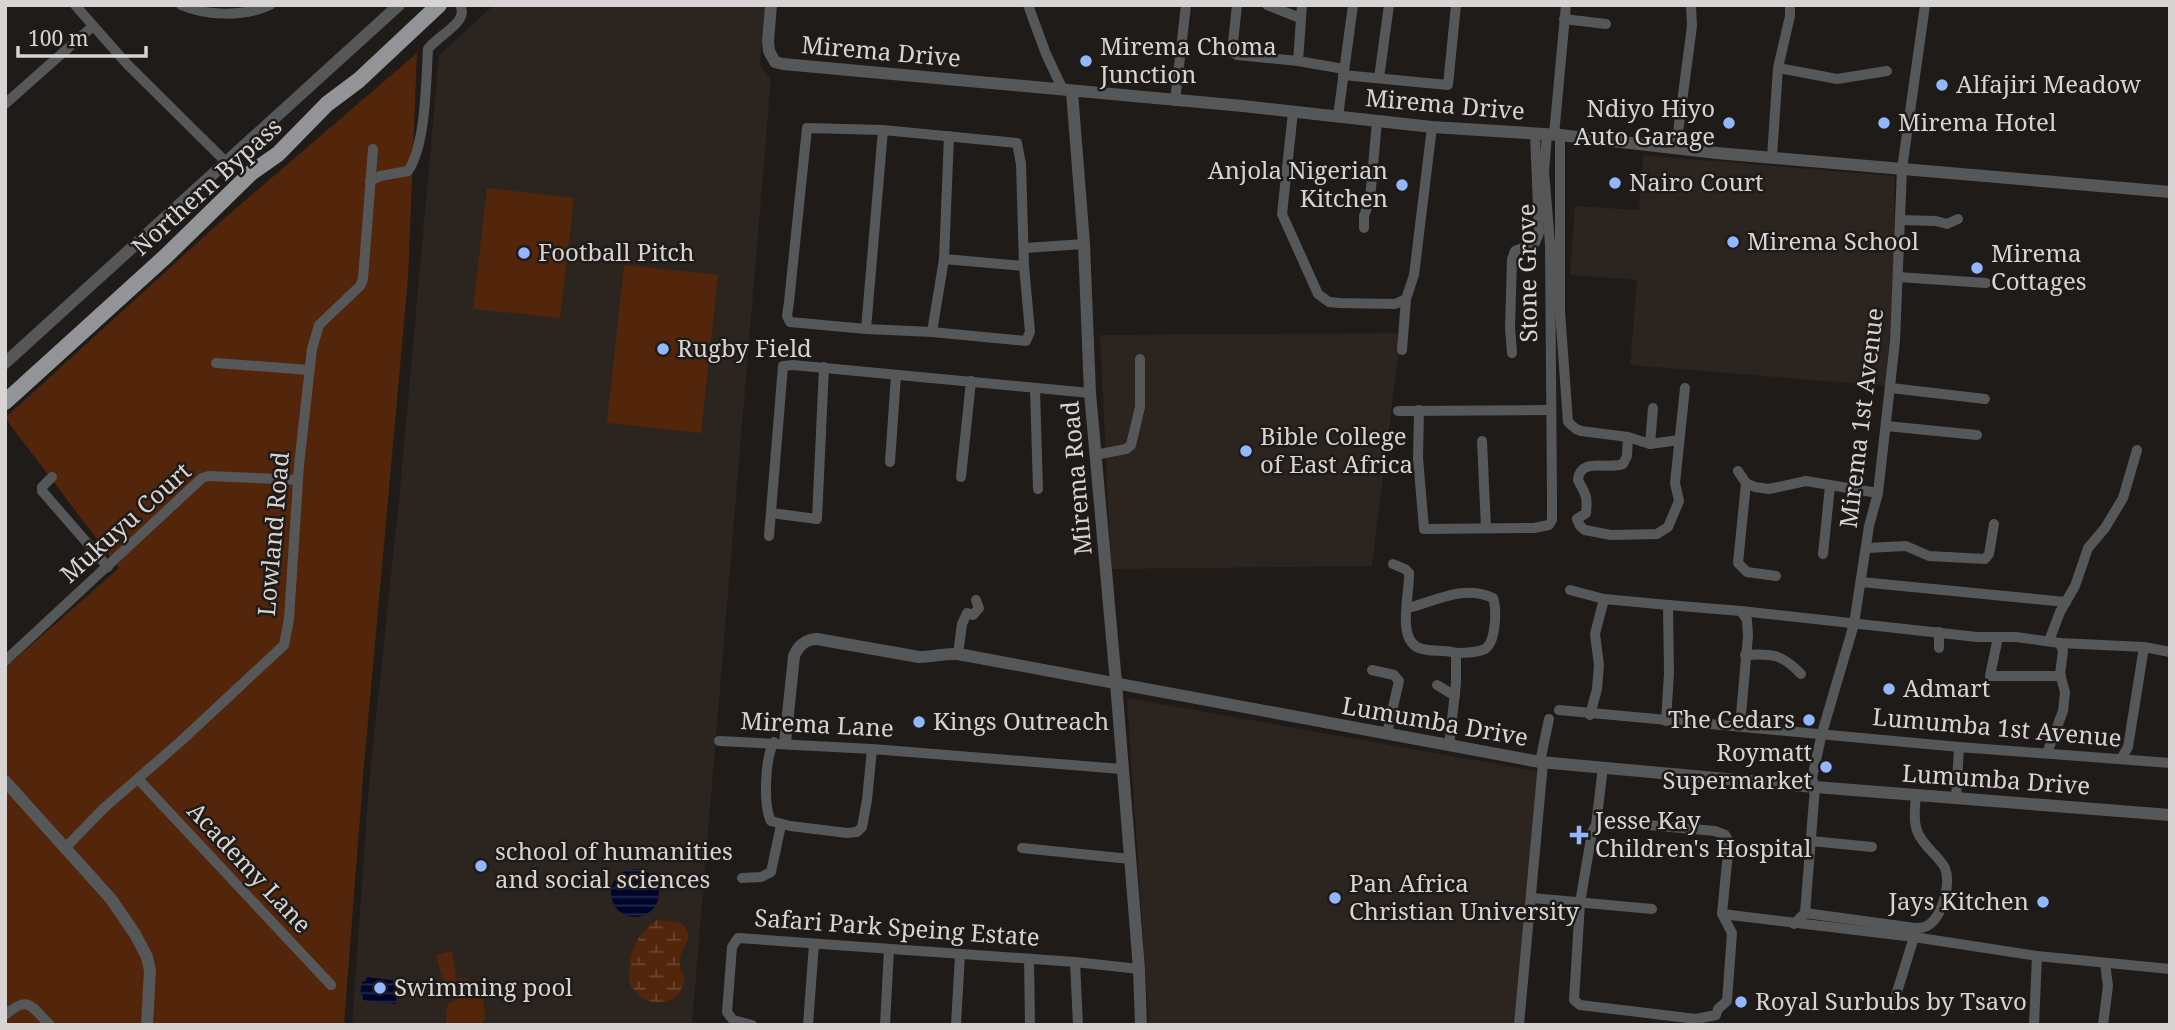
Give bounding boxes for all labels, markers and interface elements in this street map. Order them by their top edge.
scale bar [18,14,145,58]
text: 100 m [28,24,89,52]
street label: Mirema Drive [800,27,962,74]
place label: Mirema Choma Junction [1099,29,1277,90]
marker: Mirema Choma Junction [1078,53,1094,69]
place label: Alfajiri Meadow [1956,67,2141,100]
marker: Alfajiri Meadow [1934,77,1950,93]
street label: Mirema Drive [1364,80,1526,127]
place label: Ndiyo Hiyo Auto Garage [1574,91,1715,152]
place label: Mirema Hotel [1898,105,2057,138]
street label: Northern Bypass [124,109,288,262]
marker: Ndiyo Hiyo Auto Garage [1721,115,1737,131]
marker: Mirema Hotel [1876,115,1892,131]
place label: Anjola Nigerian Kitchen [1208,153,1388,214]
place label: Nairo Court [1629,165,1763,198]
marker: Nairo Court [1607,175,1623,191]
marker: Anjola Nigerian Kitchen [1394,177,1410,193]
street label: Stone Grove [1509,203,1544,343]
place label: Mirema School [1747,224,1920,257]
marker: Mirema School [1725,234,1741,250]
place label: Football Pitch [538,235,694,268]
place label: Mirema Cottages [1991,236,2087,297]
marker: Football Pitch [516,245,532,261]
marker: Mirema Cottages [1969,260,1985,276]
street label: Mirema 1st Avenue [1831,306,1890,530]
place label: Rugby Field [677,331,812,364]
marker: Rugby Field [655,341,671,357]
street label: Mirema Road [1052,399,1099,557]
place label: Bible College of East Africa [1260,419,1413,480]
marker: Bible College of East Africa [1238,443,1254,459]
street label: Lowland Road [249,450,296,617]
street label: Mukuyu Court [52,454,198,590]
place label: Admart [1903,671,1990,704]
marker: Admart [1881,681,1897,697]
street label: Lumumba Drive [1340,688,1531,753]
street label: Lumumba 1st Avenue [1871,699,2123,754]
place label: The Cedars [1668,702,1795,735]
street label: Mirema Lane [740,703,895,744]
place label: Kings Outreach [933,704,1109,737]
marker: The Cedars [1801,712,1817,728]
marker: Kings Outreach [911,714,927,730]
place label: Roymatt Supermarket [1662,735,1812,796]
street label: Lumumba Drive [1901,755,2091,802]
marker: Roymatt Supermarket [1818,759,1834,775]
street label: Academy Lane [181,794,319,940]
place label: Jesse Kay Children's Hospital [1594,803,1812,864]
marker: Jesse Kay Children's Hospital [1569,825,1589,845]
place label: school of humanities and social sciences [495,834,733,895]
marker: school of humanities and social sciences [473,858,489,874]
place label: Pan Africa Christian University [1349,866,1580,927]
place label: Jays Kitchen [1887,884,2029,917]
marker: Pan Africa Christian University [1327,890,1343,906]
marker: Jays Kitchen [2035,894,2051,910]
street label: Safari Park Speing Estate [753,900,1041,953]
place label: Swimming pool [394,970,573,1003]
marker: Swimming pool [372,980,388,996]
place label: Royal Surbubs by Tsavo [1755,984,2027,1017]
marker: Royal Surbubs by Tsavo [1733,994,1749,1010]

